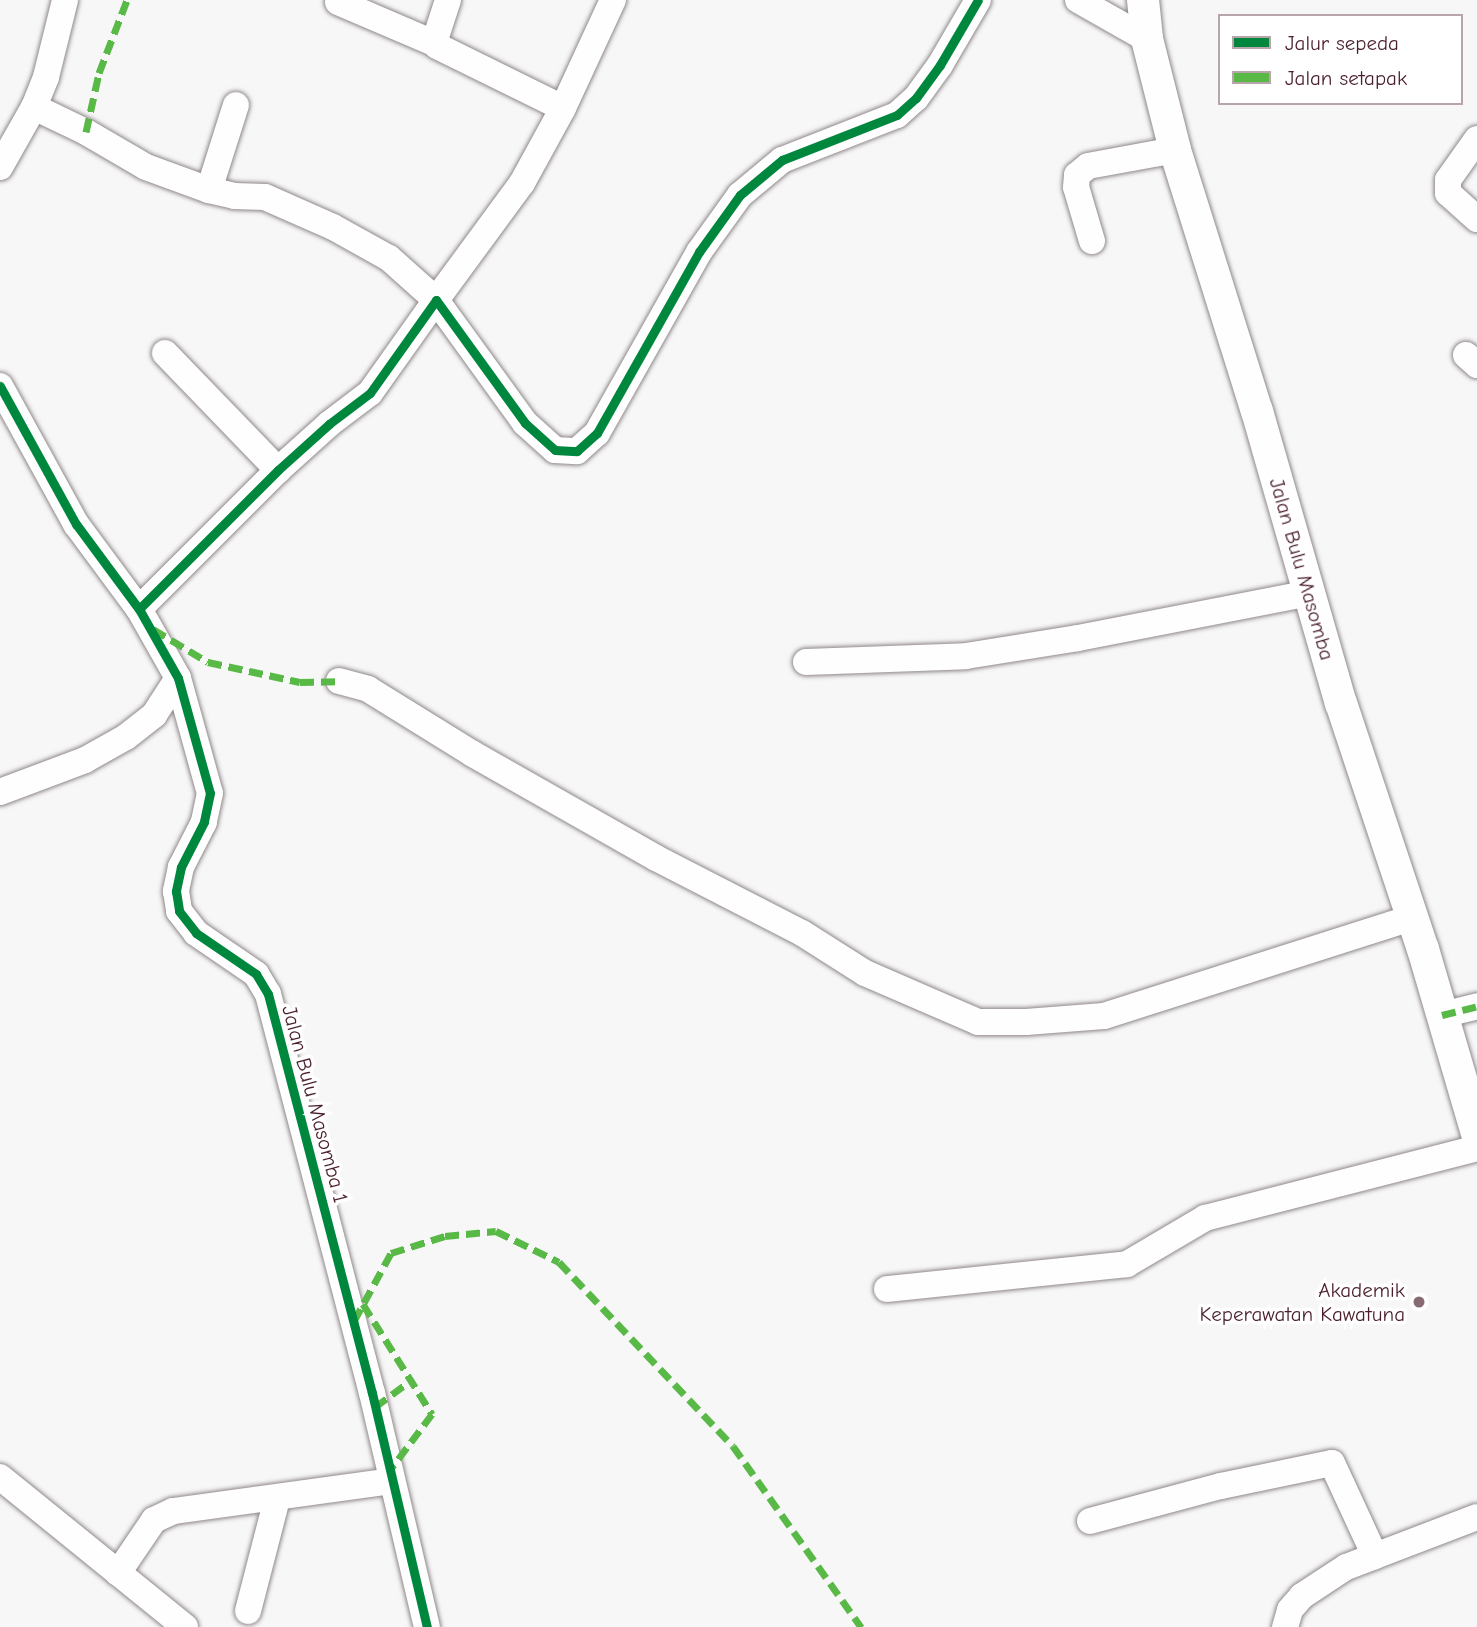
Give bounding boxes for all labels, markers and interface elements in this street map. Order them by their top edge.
legend [1218,14,1463,105]
text: Jalur sepeda [1285,31,1399,55]
text: Jalan setapak [1285,66,1407,90]
street label: Jalan Bulu Masomba [1264,475,1340,663]
street label: Jalan Bulu Masomba 1 [276,1002,354,1206]
place label: Akademik Keperawatan Kawatuna [1200,1277,1405,1327]
marker: Akademik Keperawatan Kawatuna [1411,1294,1427,1310]

